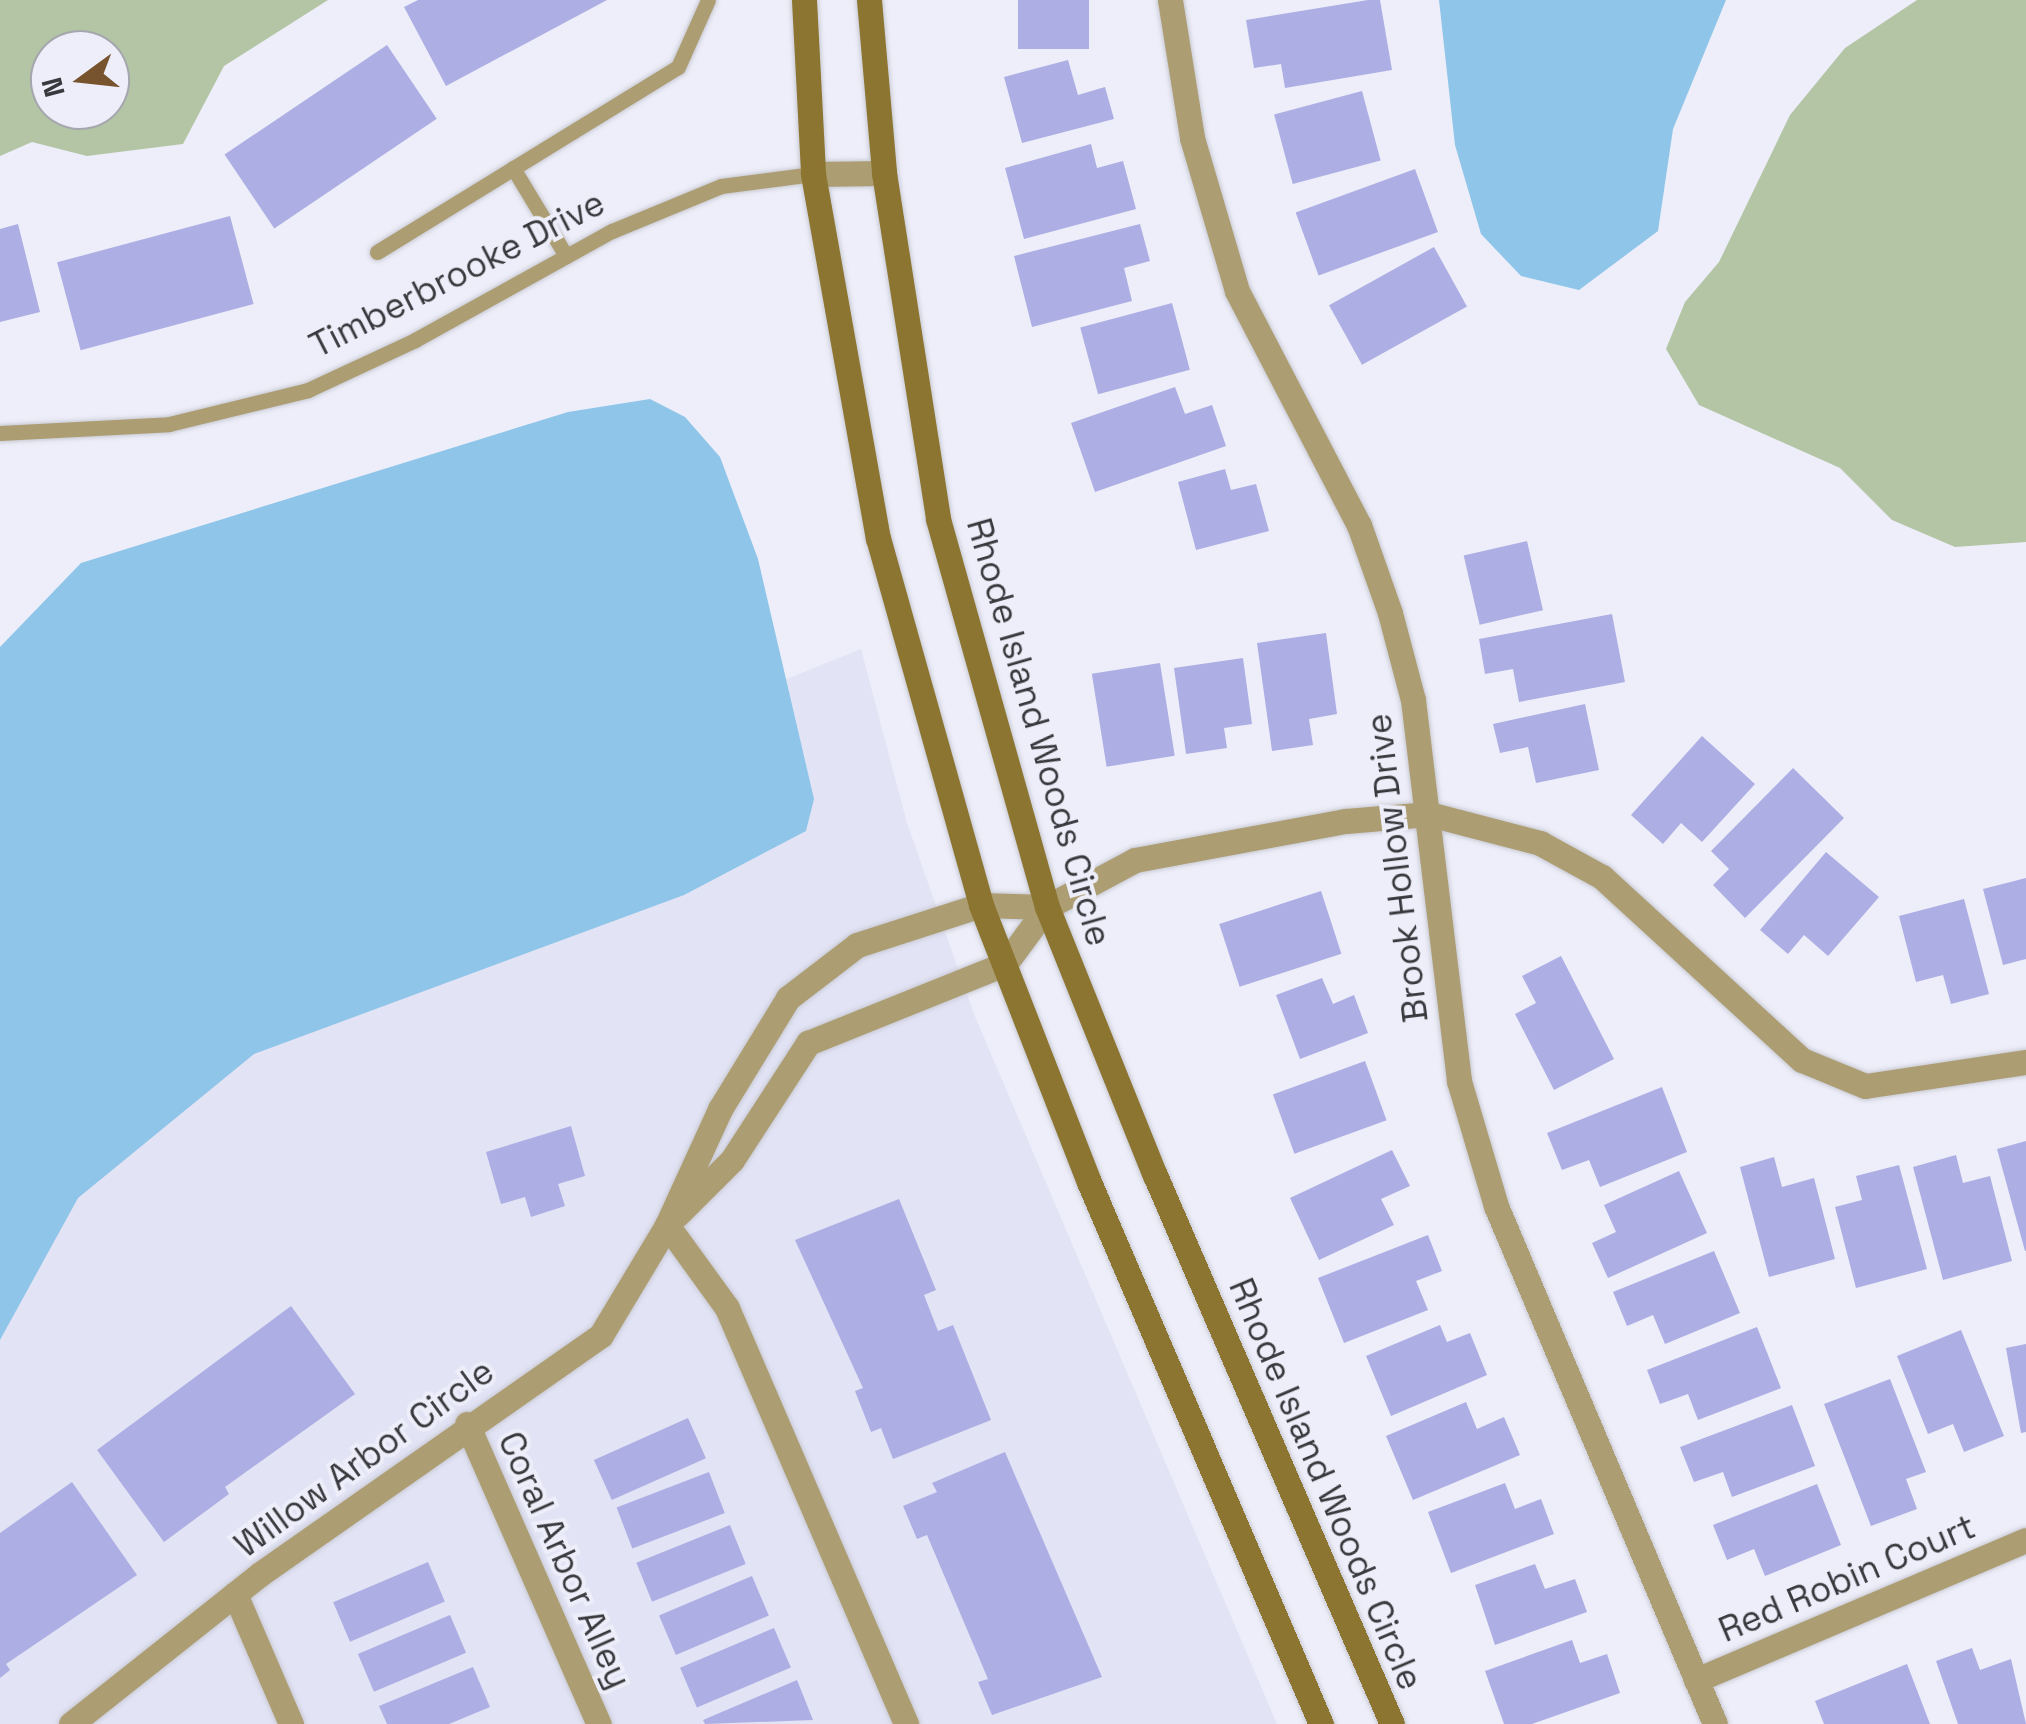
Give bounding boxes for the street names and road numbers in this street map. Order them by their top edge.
street label: Timberbrooke Drive [303,181,611,367]
street label: Rhode Island Woods Circle [958,513,1120,951]
street label: Brook Hollow Drive [1357,711,1437,1025]
street label: Rhode Island Woods Circle [1220,1272,1432,1696]
street label: Willow Arbor Circle [226,1350,502,1566]
street label: Coral Arbor Alley [489,1425,641,1695]
street label: Red Robin Court [1712,1505,1982,1651]

